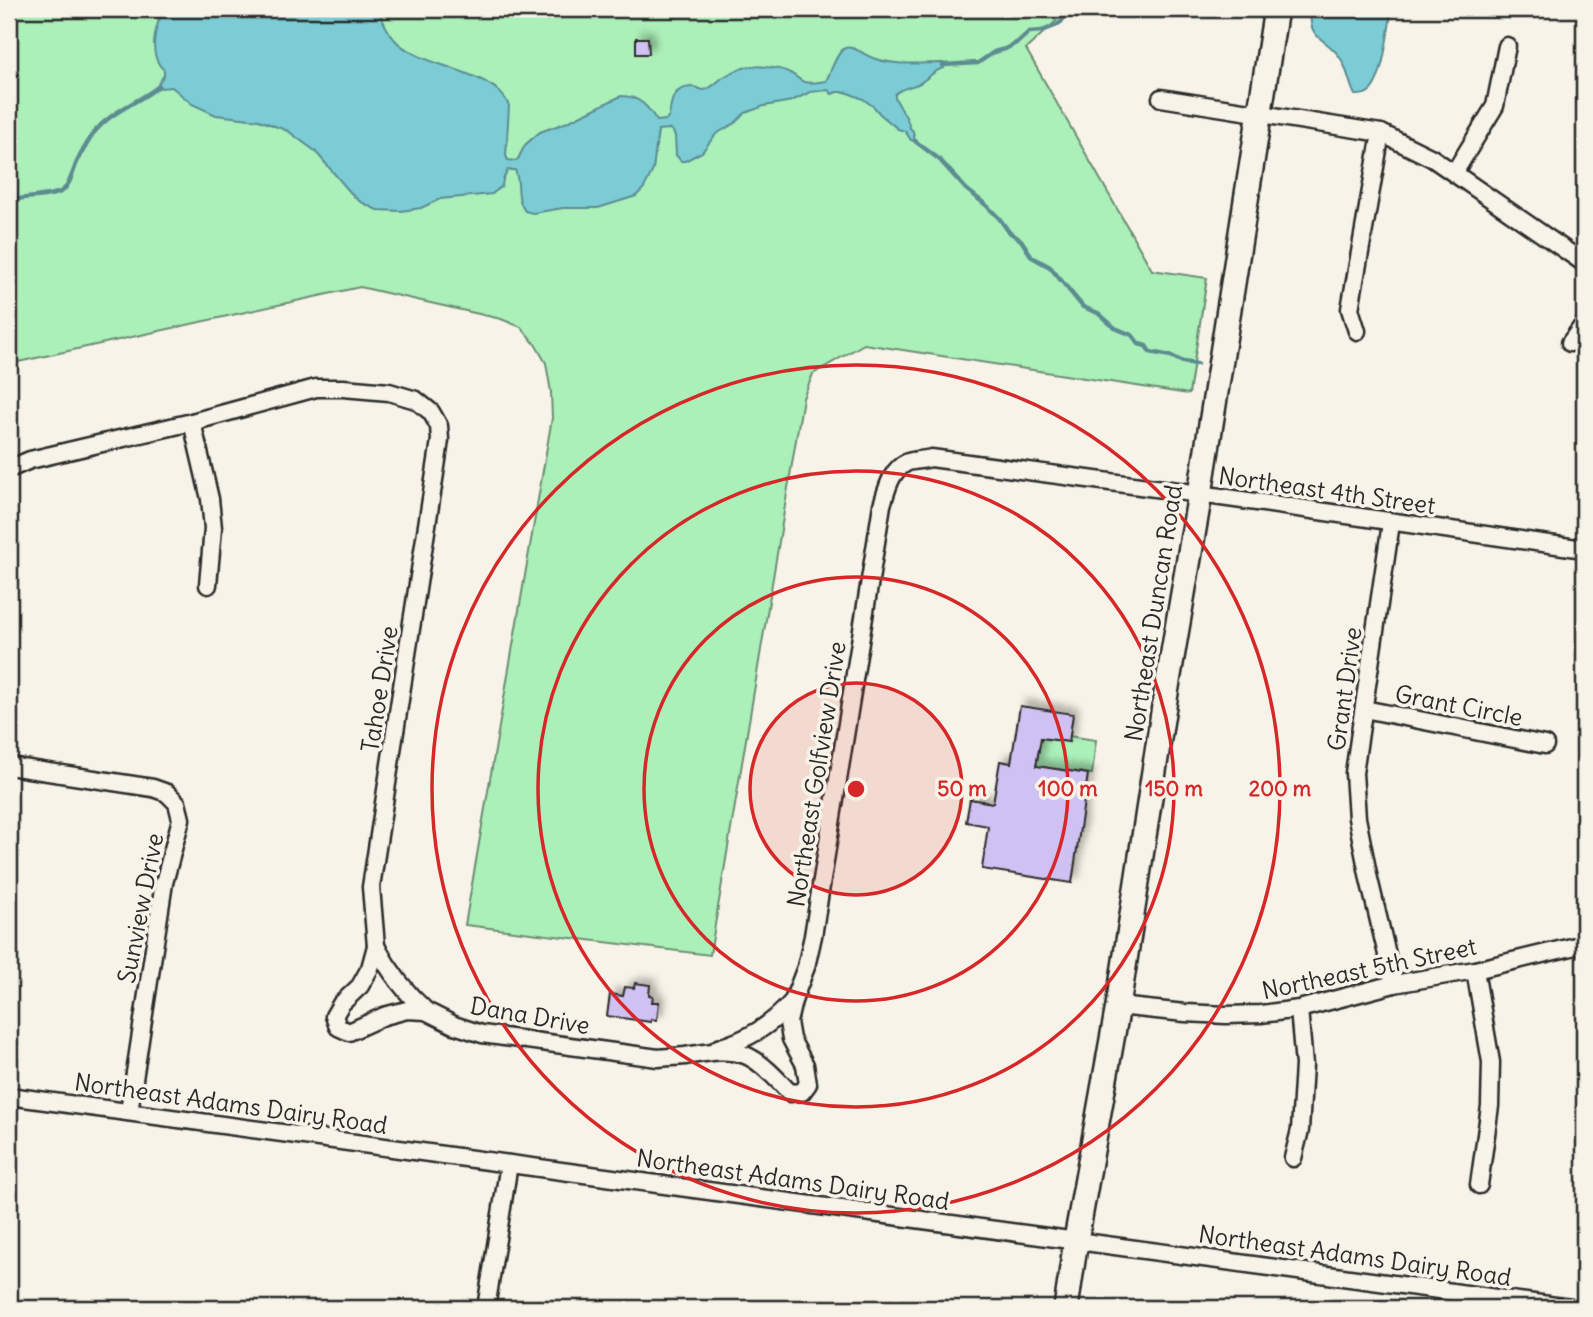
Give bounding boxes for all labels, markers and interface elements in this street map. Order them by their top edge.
street label: Northeast 4th Street [1217,460,1437,520]
street label: Northeast Duncan Road [1118,483,1188,743]
street label: Tahoe Drive [354,624,404,754]
street label: Grant Drive [1320,625,1368,753]
street label: Northeast Golfview Drive [780,639,852,909]
street label: Grant Circle [1393,678,1525,732]
text: 50 m [937,775,987,802]
text: 100 m [1038,775,1098,802]
text: 150 m [1145,775,1203,802]
text: 200 m [1249,775,1312,802]
centre of rings [844,777,868,801]
street label: Sunview Drive [111,830,169,986]
street label: Northeast 5th Street [1259,931,1479,1005]
street label: Dana Drive [468,990,592,1040]
street label: Northeast Adams Dairy Road [73,1066,389,1140]
street label: Northeast Adams Dairy Road [635,1142,951,1216]
street label: Northeast Adams Dairy Road [1197,1218,1513,1292]

